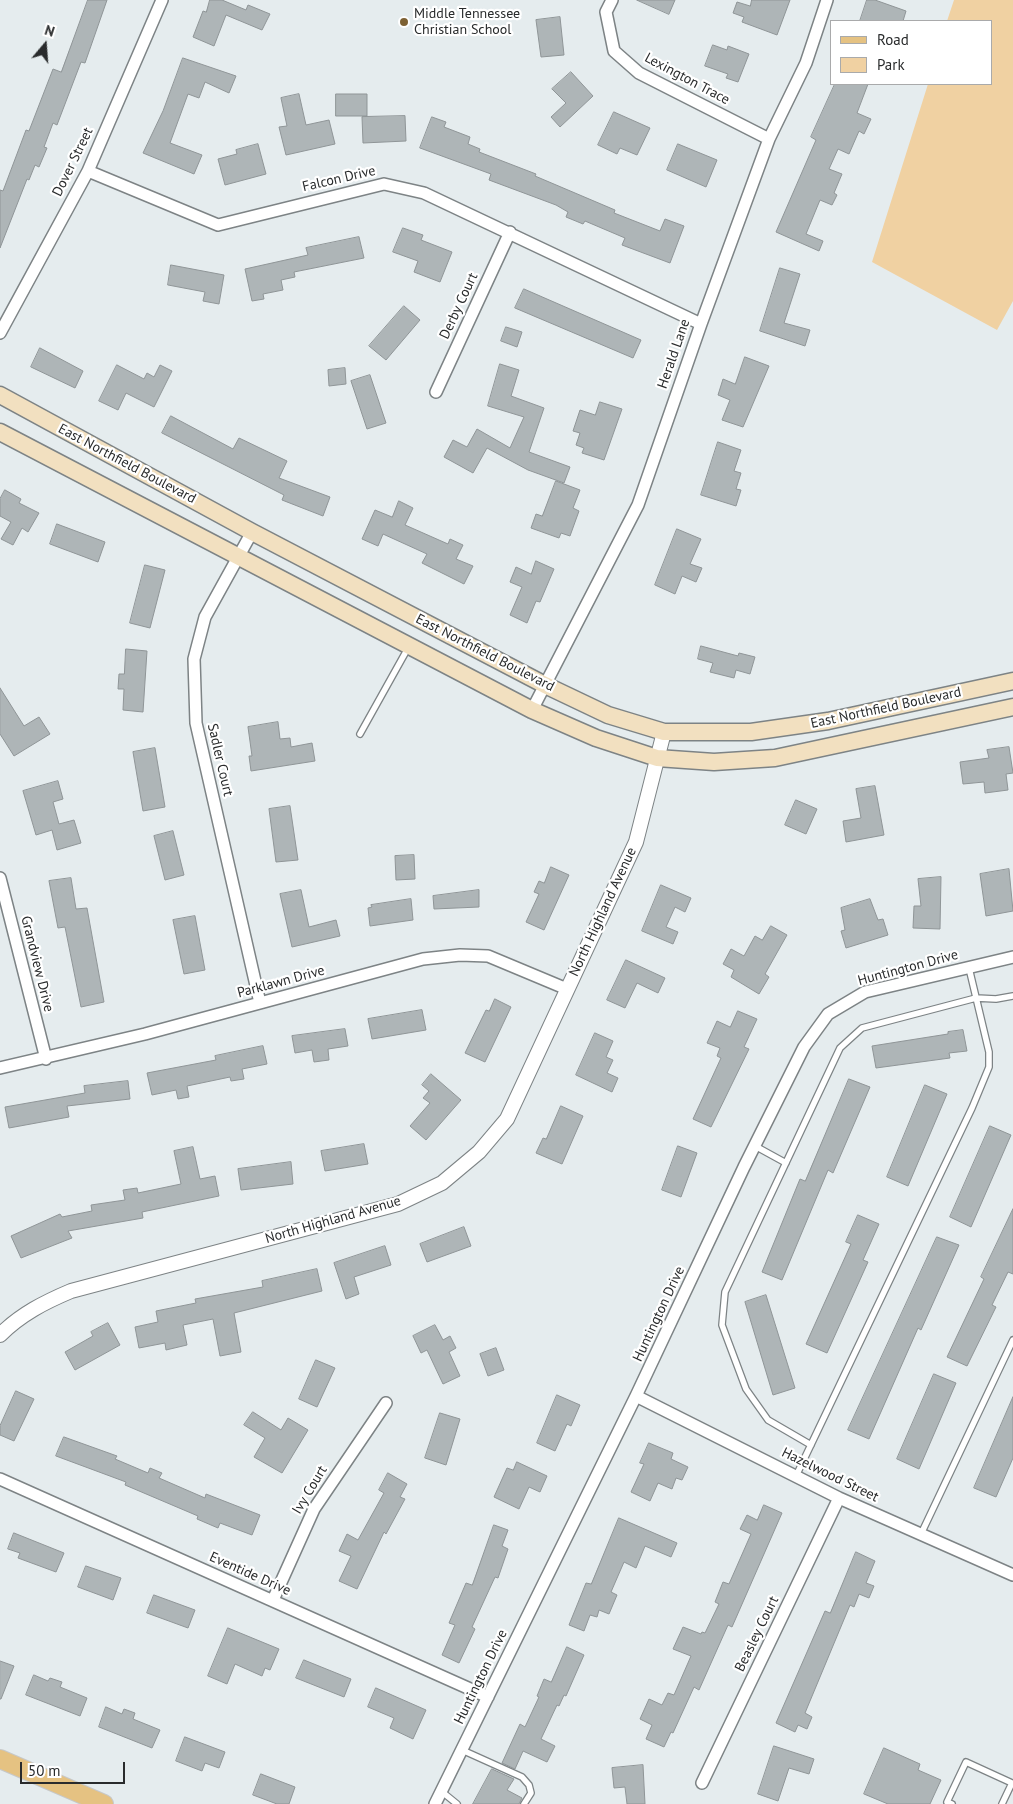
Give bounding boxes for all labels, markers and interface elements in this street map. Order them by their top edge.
place label: Middle Tennessee Christian School [414,6,520,38]
marker: Middle Tennessee Christian School [398,16,410,28]
north arrow [20,20,70,70]
legend [830,20,993,85]
text: N [42,21,57,41]
text: Road [877,30,909,49]
street label: Lexington Trace [642,50,732,108]
text: Park [877,55,905,74]
street label: Dover Street [49,125,97,199]
street label: Falcon Drive [301,162,377,196]
street label: Derby Court [436,270,482,342]
street label: Herald Lane [654,317,694,391]
street label: East Northfield Boulevard [55,421,199,507]
street label: East Northfield Boulevard [413,611,557,695]
street label: East Northfield Boulevard [809,684,963,732]
street label: Sadler Court [203,722,237,798]
street label: North Highland Avenue [566,845,640,979]
street label: Grandview Drive [17,914,57,1014]
street label: Huntington Drive [856,947,960,989]
street label: Parklawn Drive [235,962,327,1002]
street label: North Highland Avenue [263,1193,403,1247]
street label: Huntington Drive [630,1264,688,1364]
street label: Hazelwood Street [779,1444,881,1506]
street label: Ivy Court [289,1463,331,1517]
street label: Eventide Drive [207,1549,293,1599]
street label: Beasley Court [732,1594,782,1674]
street label: Huntington Drive [451,1627,511,1727]
scale bar [22,1752,128,1784]
text: 50 m [28,1761,61,1780]

